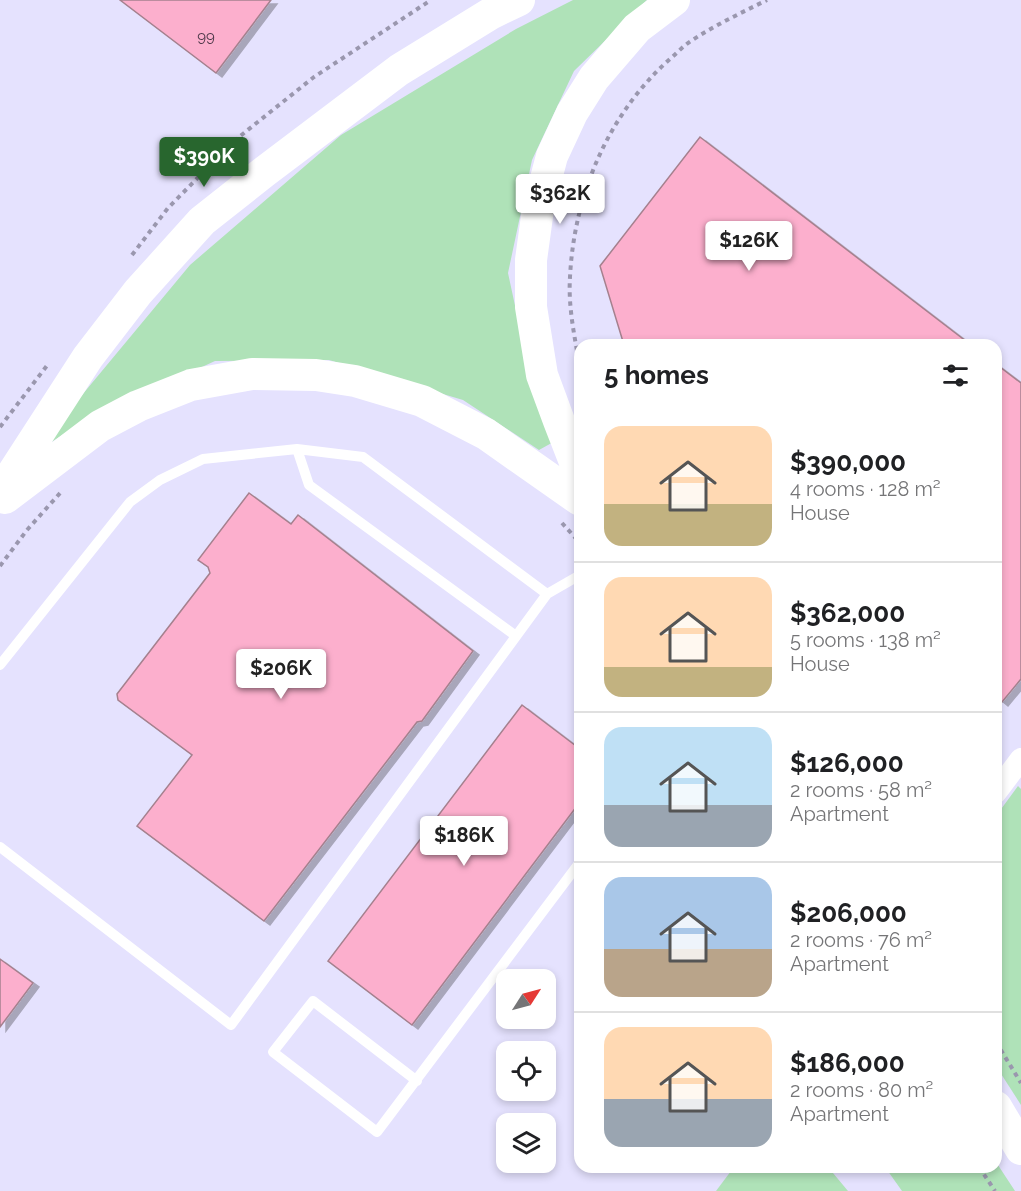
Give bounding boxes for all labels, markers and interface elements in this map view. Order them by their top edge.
house number: 99 [197,28,215,46]
pin: $390K [162,137,246,188]
text: $390K [173,144,235,168]
pin: $362K [518,174,602,225]
text: $362K [530,181,590,205]
pin: $126K [707,221,791,272]
text: $126K [719,228,779,252]
icon: filters [939,359,972,392]
text: 5 homes [604,360,709,390]
text: $390,000 [790,447,906,477]
icon: home [652,450,724,522]
text: 4 rooms · 128 m² [790,477,941,501]
text: House [790,501,850,525]
text: $362,000 [790,598,905,628]
icon: home [652,601,724,673]
text: 5 rooms · 138 m² [790,628,941,652]
pin: $206K [239,649,323,700]
text: House [790,652,850,676]
text: $206K [250,656,312,680]
text: $126,000 [790,748,904,778]
icon: home [652,751,724,823]
text: 2 rooms · 58 m² [790,778,932,802]
text: Apartment [790,802,889,826]
pin: $186K [422,816,506,867]
text: $186K [434,823,494,847]
text: $206,000 [790,898,907,928]
icon: home [652,901,724,973]
text: 2 rooms · 76 m² [790,928,932,952]
text: Apartment [790,952,889,976]
north arrow [496,969,556,1029]
map controls [496,969,556,1173]
button: locate [496,1041,556,1101]
text: $186,000 [790,1048,905,1078]
icon: home [652,1051,724,1123]
text: 2 rooms · 80 m² [790,1078,933,1102]
text: Apartment [790,1102,889,1126]
button: layers [496,1113,556,1173]

